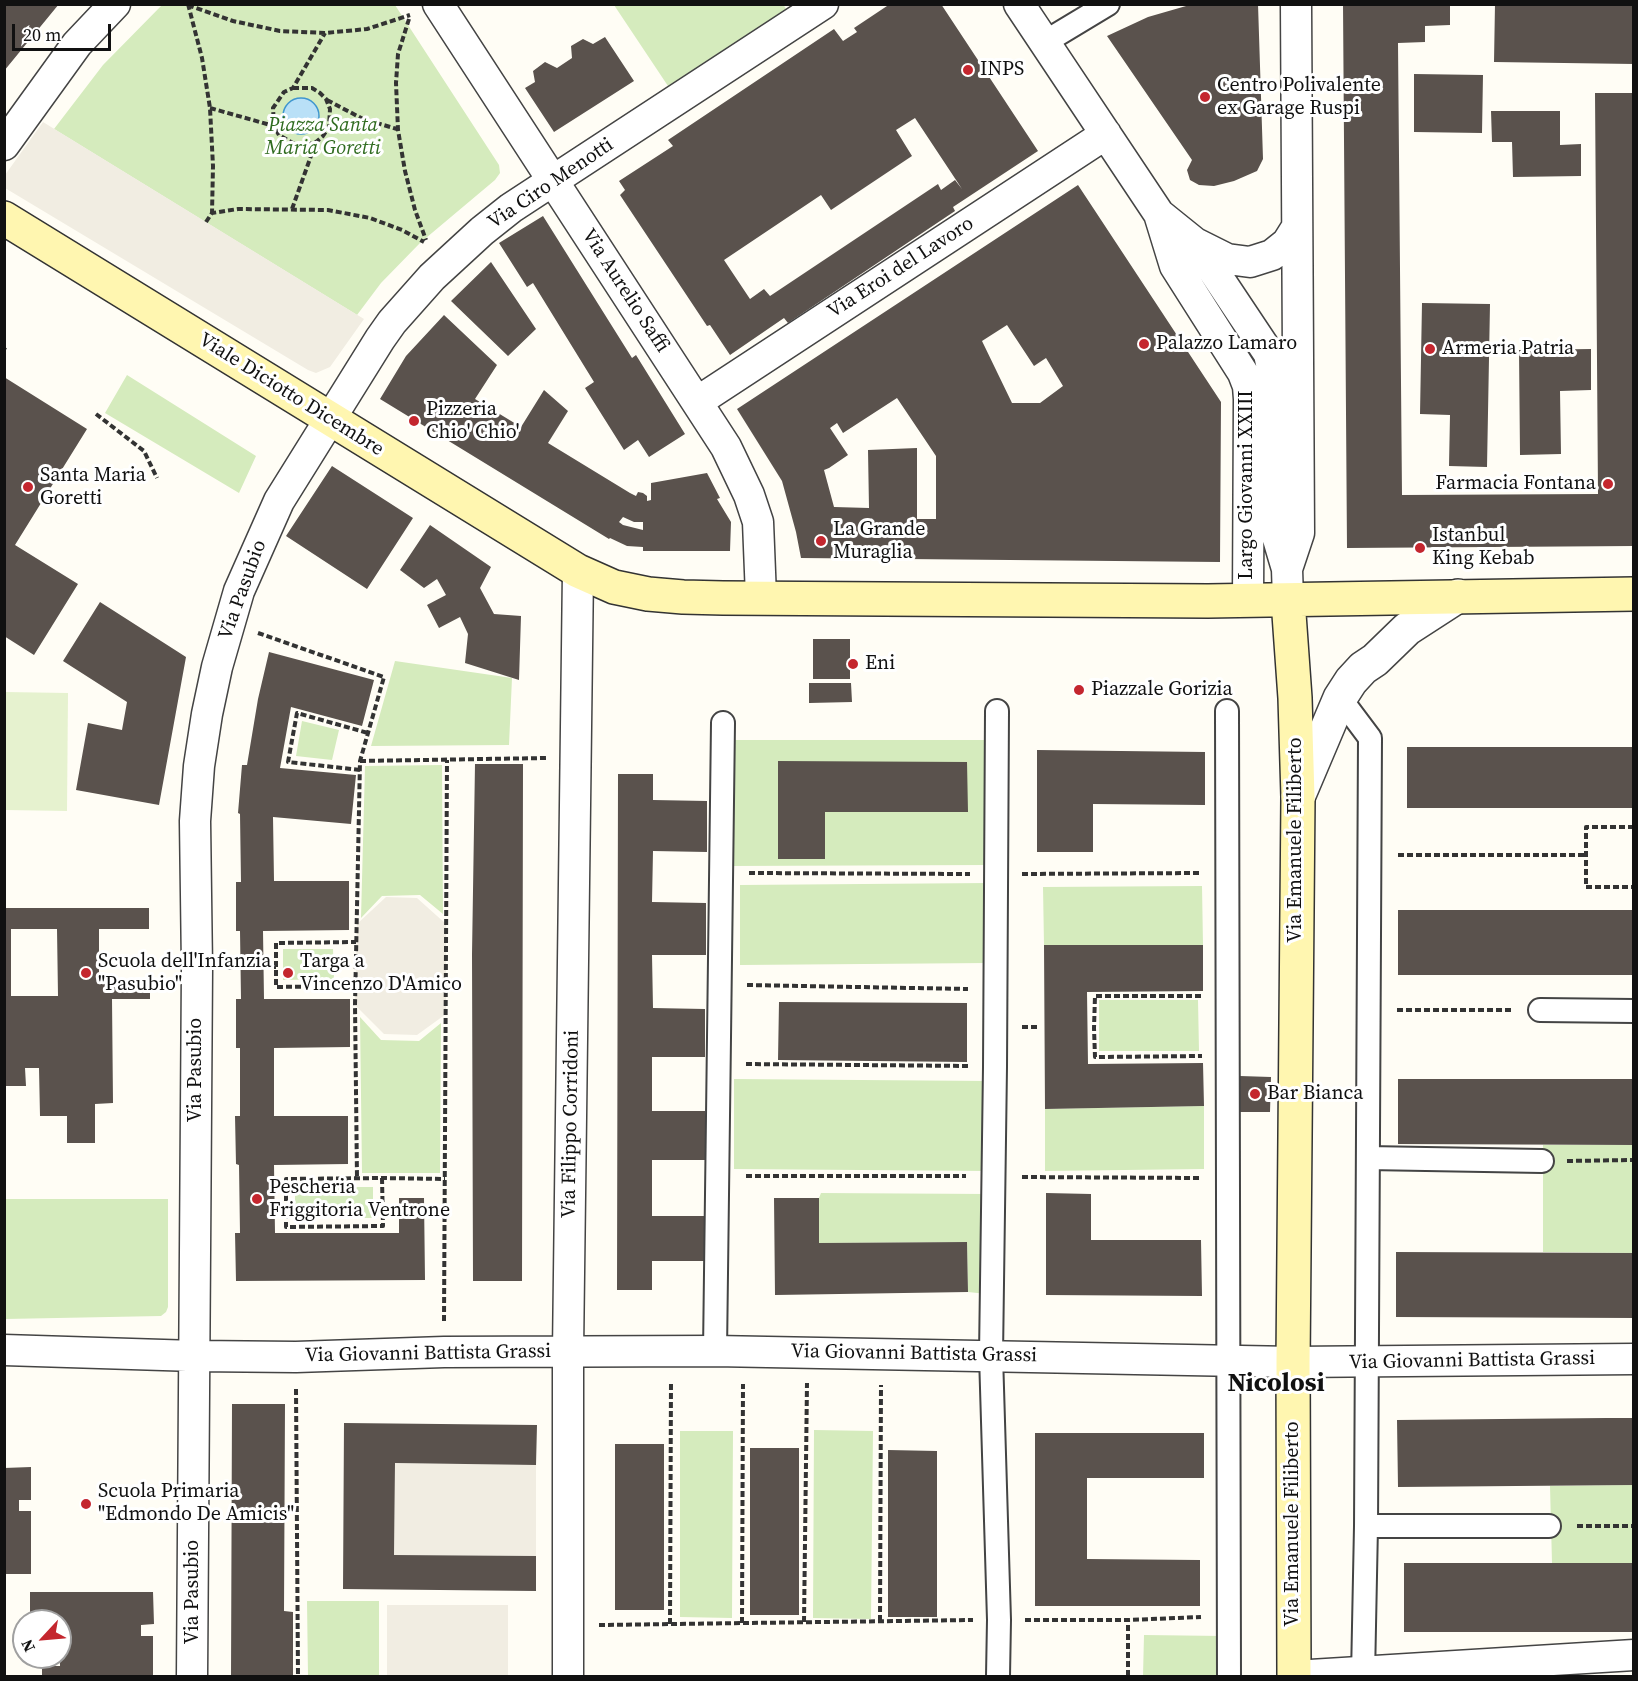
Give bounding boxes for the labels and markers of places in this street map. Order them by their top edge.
place label: INPS [980,58,1024,82]
marker: INPS [961,63,975,77]
place label: Centro Polivalente ex Garage Ruspi [1217,74,1381,121]
marker: Centro Polivalente ex Garage Ruspi [1198,90,1212,104]
place label: Palazzo Lamaro [1156,332,1297,356]
marker: Palazzo Lamaro [1137,337,1151,351]
place label: Armeria Patria [1442,337,1574,361]
marker: Armeria Patria [1423,342,1437,356]
place label: Pizzeria Chio' Chio' [426,398,519,445]
marker: Pizzeria Chio' Chio' [407,414,421,428]
place label: Santa Maria Goretti [40,464,146,511]
place label: Farmacia Fontana [1435,472,1596,496]
marker: Farmacia Fontana [1601,477,1615,491]
marker: Santa Maria Goretti [21,480,35,494]
place label: La Grande Muraglia [833,518,925,565]
place label: Istanbul King Kebab [1432,524,1535,571]
marker: La Grande Muraglia [814,534,828,548]
marker: Istanbul King Kebab [1413,541,1427,555]
place label: Eni [865,652,895,676]
marker: Eni [846,657,860,671]
place label: Piazzale Gorizia [1091,678,1233,702]
marker: Piazzale Gorizia [1072,683,1086,697]
place label: Scuola dell'Infanzia "Pasubio" [98,950,271,997]
place label: Targa a Vincenzo D'Amico [300,950,462,997]
marker: Scuola dell'Infanzia "Pasubio" [79,966,93,980]
marker: Targa a Vincenzo D'Amico [281,966,295,980]
place label: Bar Bianca [1267,1082,1363,1106]
marker: Bar Bianca [1248,1087,1262,1101]
place label: Pescheria Friggitoria Ventrone [269,1176,450,1223]
marker: Pescheria Friggitoria Ventrone [250,1192,264,1206]
place label: Scuola Primaria "Edmondo De Amicis" [98,1480,294,1527]
marker: Scuola Primaria "Edmondo De Amicis" [79,1497,93,1511]

